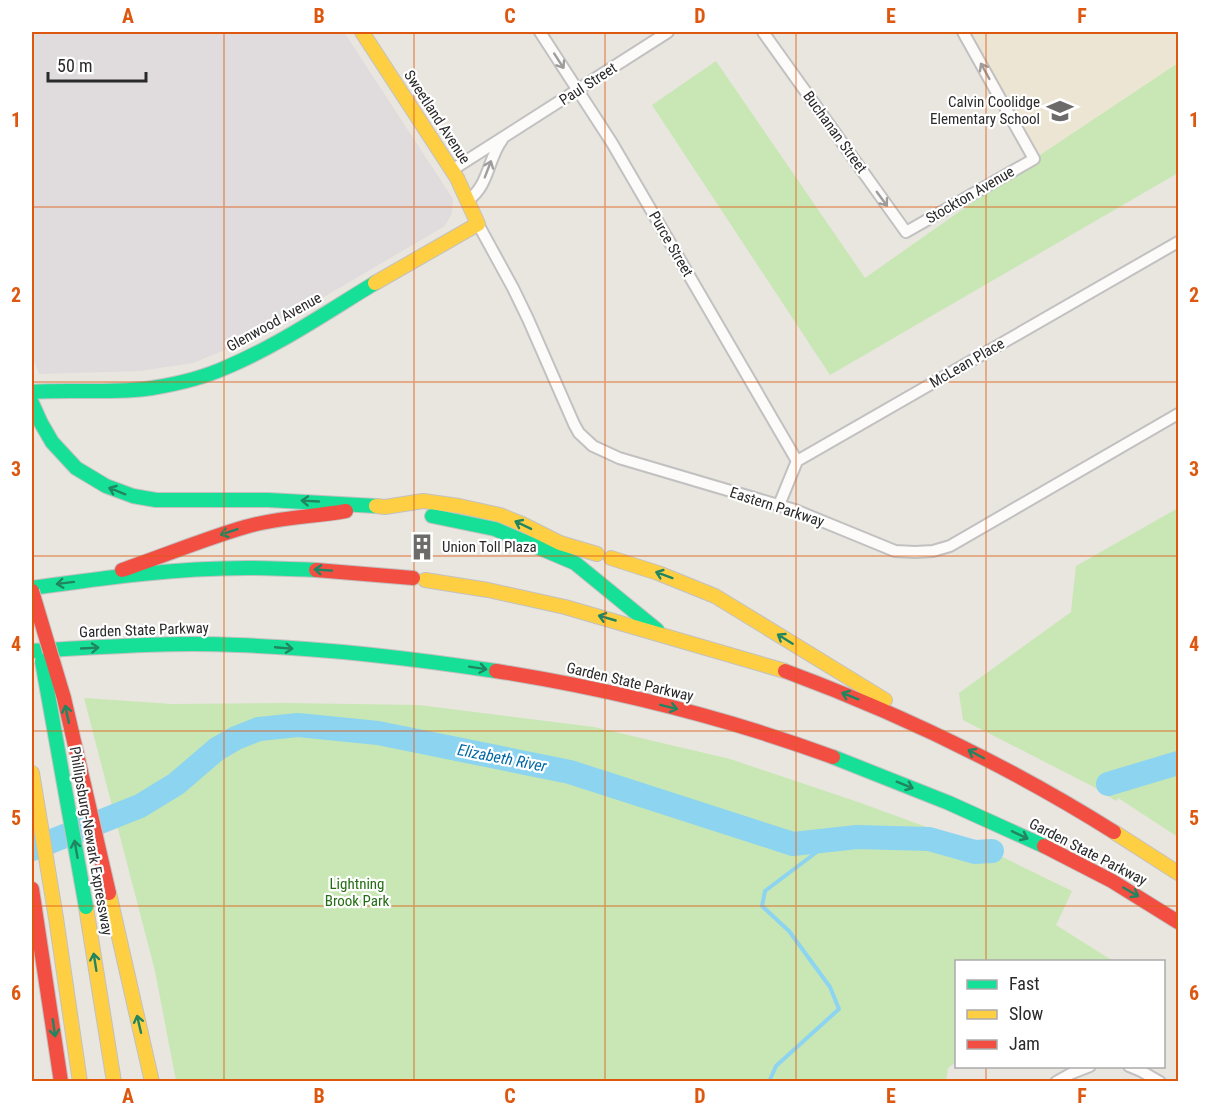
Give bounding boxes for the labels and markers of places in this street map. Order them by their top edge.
place label: Calvin Coolidge Elementary School [930,93,1040,128]
school or university icon: Calvin Coolidge Elementary School [1045,96,1075,126]
building icon: Union Toll Plaza [407,532,437,562]
place label: Union Toll Plaza [442,538,537,556]

